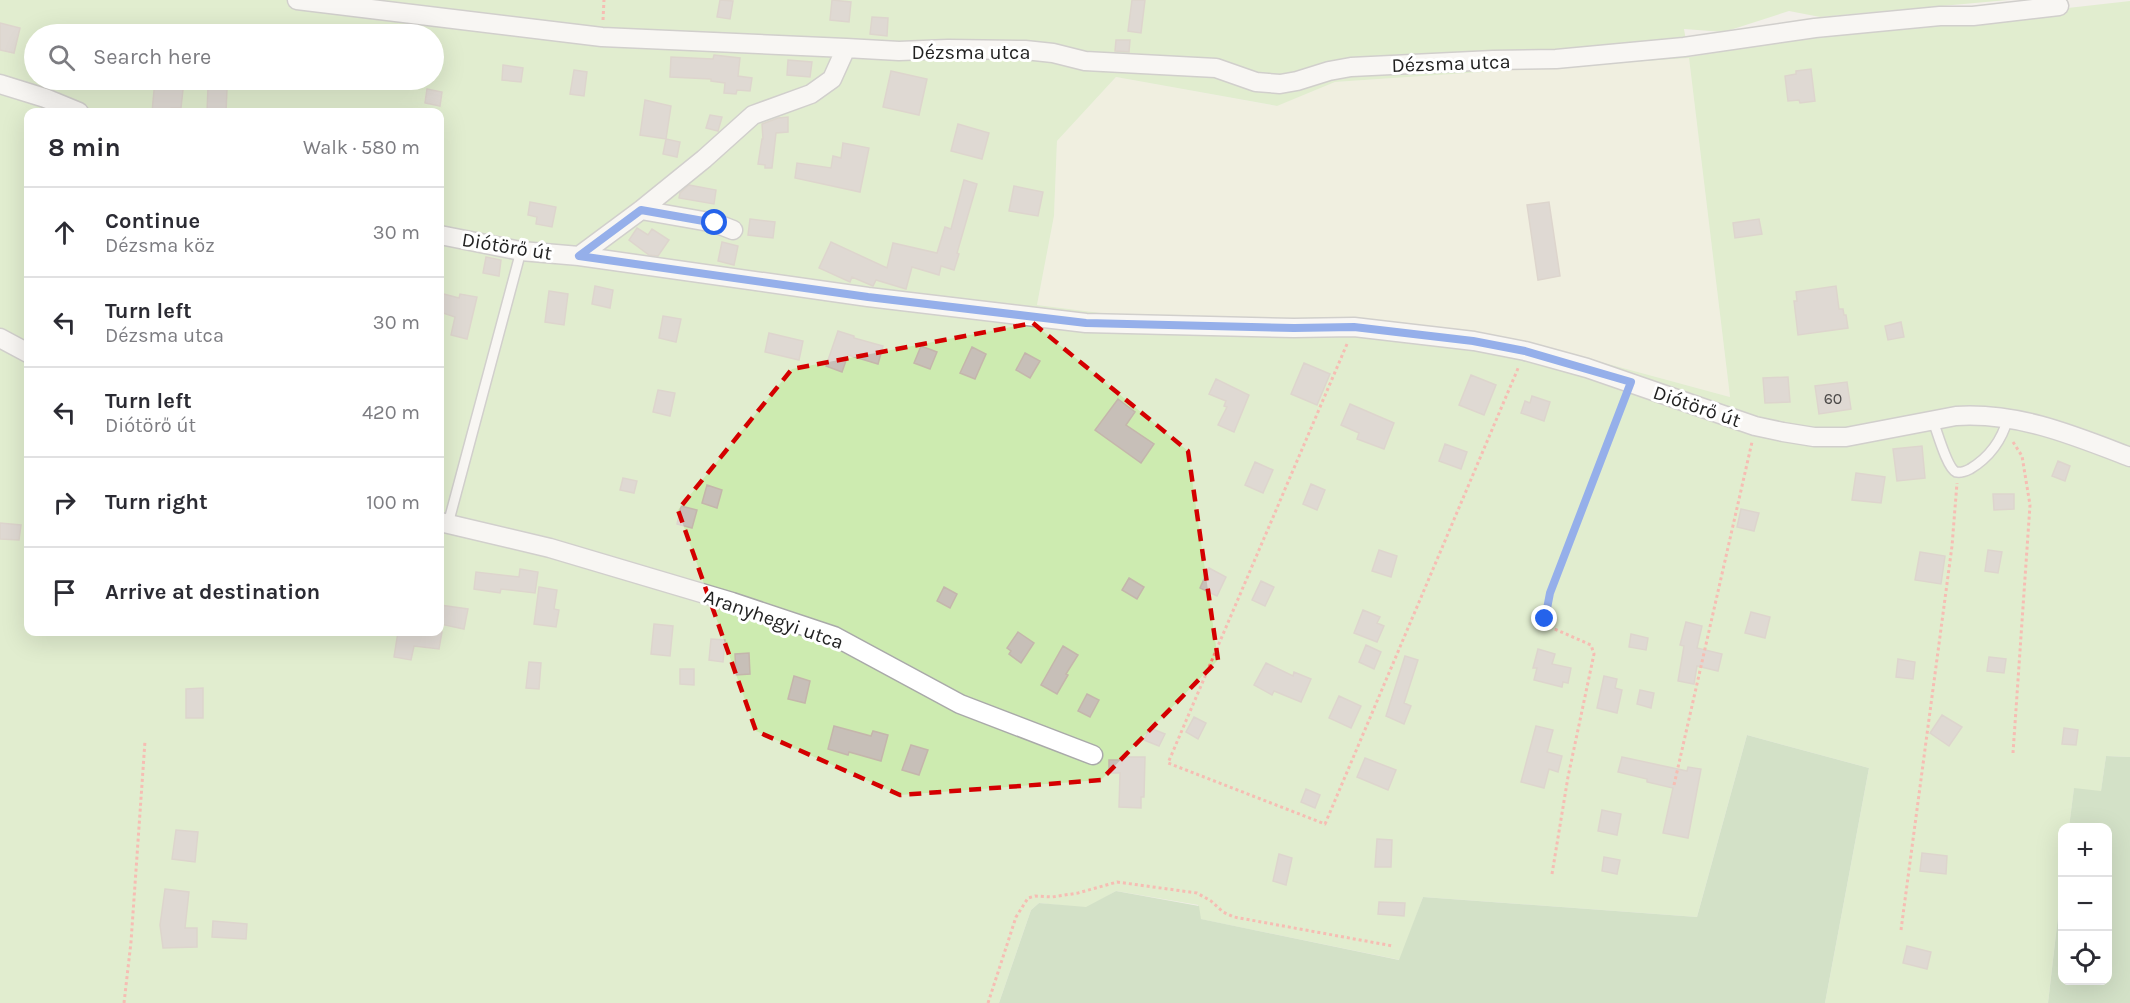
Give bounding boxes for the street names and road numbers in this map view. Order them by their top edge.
street label: Dézsma utca [912,41,1030,64]
street label: Dézsma utca [1391,50,1511,77]
street label: Diótörő út [460,228,554,265]
street label: Diótörő út [1650,381,1744,432]
street label: Aranyhegyi utca [701,585,847,654]

